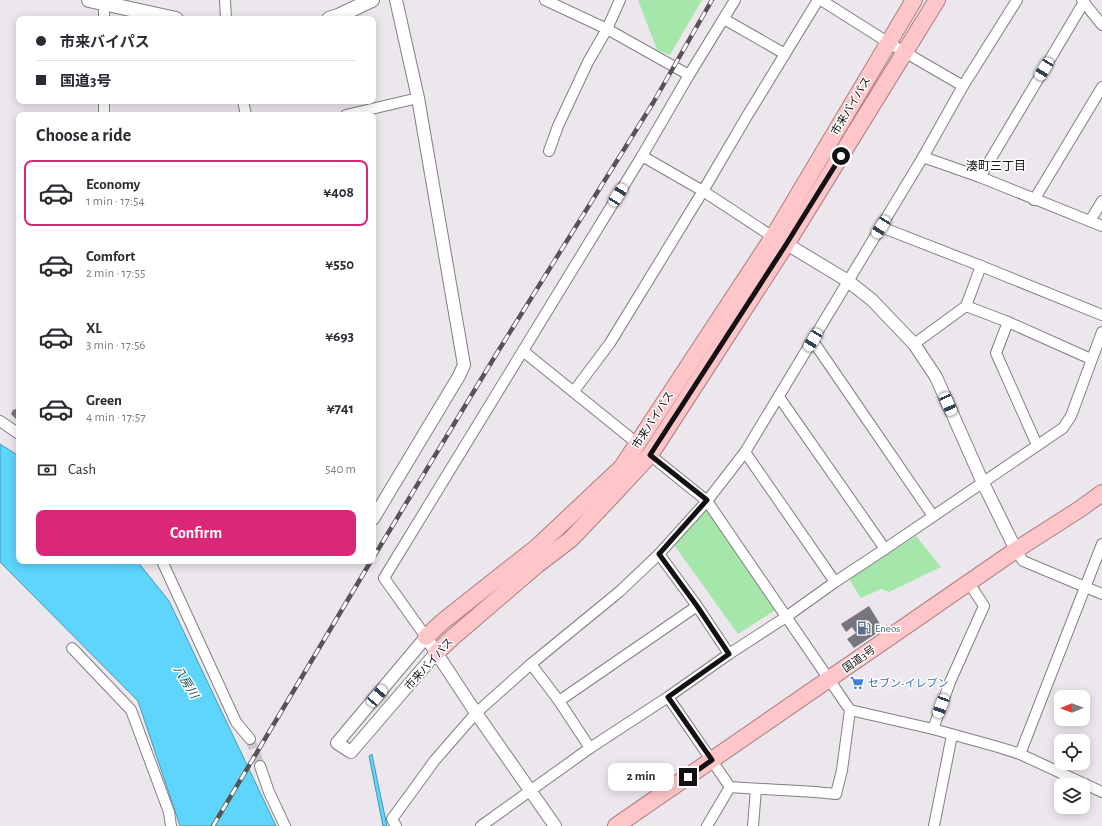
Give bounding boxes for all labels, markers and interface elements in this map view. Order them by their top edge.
text: 市来バイパス [60,35,150,50]
car [1033,56,1055,82]
text: 国道3号 [60,74,111,89]
street label: 市来バイパス [828,74,873,137]
text: Choose a ride [36,127,131,145]
route start [832,147,850,165]
district label: 湊町三丁目 [966,159,1026,172]
icon: car [38,175,74,211]
text: Economy [86,177,140,192]
car [607,182,629,208]
text: ¥408 [323,185,354,200]
text: 1 min · 17:54 [86,195,145,208]
car [870,214,892,240]
icon: car [38,247,74,283]
text: Comfort [86,249,135,264]
text: ¥550 [325,257,354,272]
text: 2 min · 17:55 [86,267,145,280]
icon: car [38,319,74,355]
text: XL [86,321,102,336]
car [802,327,824,353]
text: ¥693 [325,329,354,344]
text: 3 min · 17:56 [86,339,145,352]
street label: 市来バイパス [630,389,676,451]
icon: car [38,391,74,427]
car [938,391,958,417]
text: Green [86,393,122,408]
text: ¥741 [327,401,354,416]
text: 4 min · 17:57 [86,411,146,424]
icon: cash [36,459,58,481]
text: Cash [68,462,96,477]
text: 540 m [325,463,356,476]
button: Confirm [36,510,356,556]
fuel station icon: Eneos [856,620,872,636]
place label: Eneos [875,623,900,634]
street label: 市来バイパス [402,635,455,692]
street label: 国道3号 [840,643,878,674]
water label: 八房川 [171,664,202,702]
supermarket icon: セブン-イレブン [849,675,865,691]
place label: セブン-イレブン [868,677,948,689]
car [365,683,389,709]
north arrow [1054,690,1090,726]
map controls [1054,690,1090,814]
car [931,693,951,719]
button: locate [1054,734,1090,770]
callout: 2 min [608,763,674,791]
route end [679,768,697,786]
text: 2 min [627,770,655,783]
button: layers [1054,778,1090,814]

